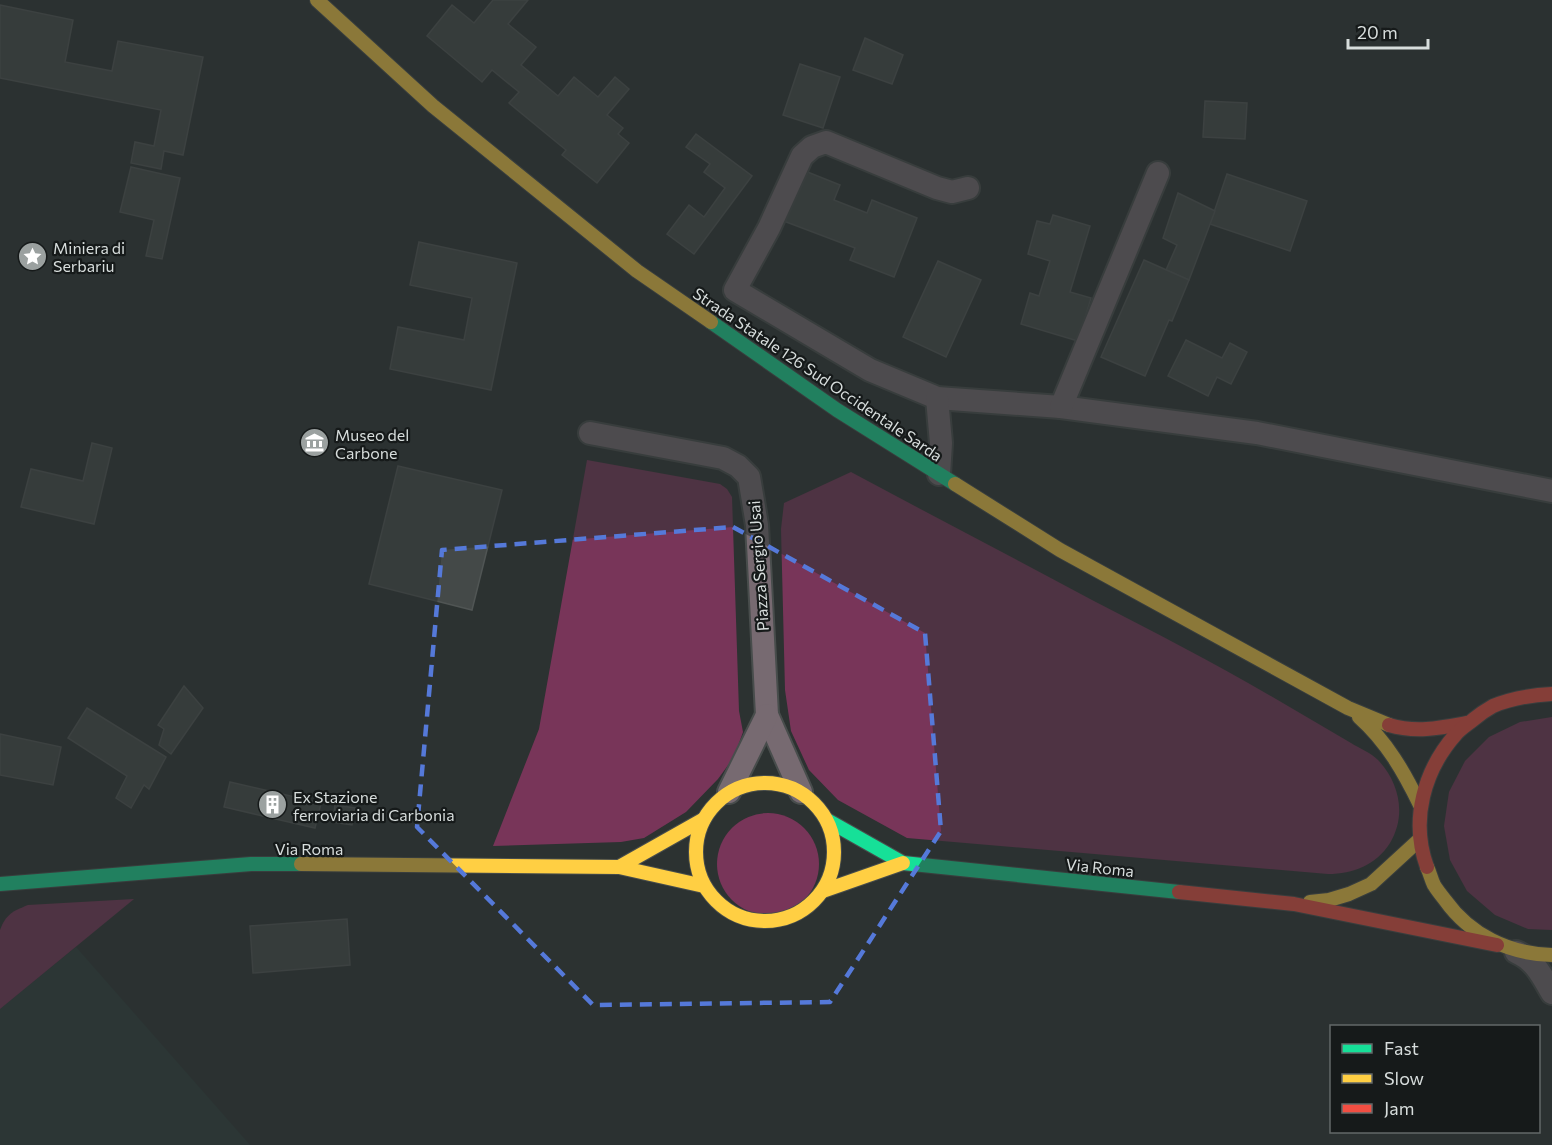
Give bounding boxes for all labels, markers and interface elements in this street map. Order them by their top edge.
scale bar [1348,12,1428,50]
text: 20 m [1357,21,1398,43]
place label: Miniera di Serbariu [53,238,125,275]
place icon: Miniera di Serbariu [16,240,48,272]
street label: Strada Statale 126 Sud Occidentale Sarda [690,283,946,465]
place label: Museo del Carbone [335,425,409,462]
museum icon: Museo del Carbone [298,427,330,459]
street label: Piazza Sergio Usai [744,500,772,632]
place label: Ex Stazione ferroviaria di Carbonia [293,787,455,824]
building icon: Ex Stazione ferroviaria di Carbonia [256,789,288,821]
street label: Via Roma [275,839,343,858]
street label: Via Roma [1065,854,1135,880]
legend [1330,1025,1540,1133]
text: Fast [1384,1037,1419,1059]
text: Slow [1384,1067,1424,1089]
text: Jam [1384,1097,1414,1119]

